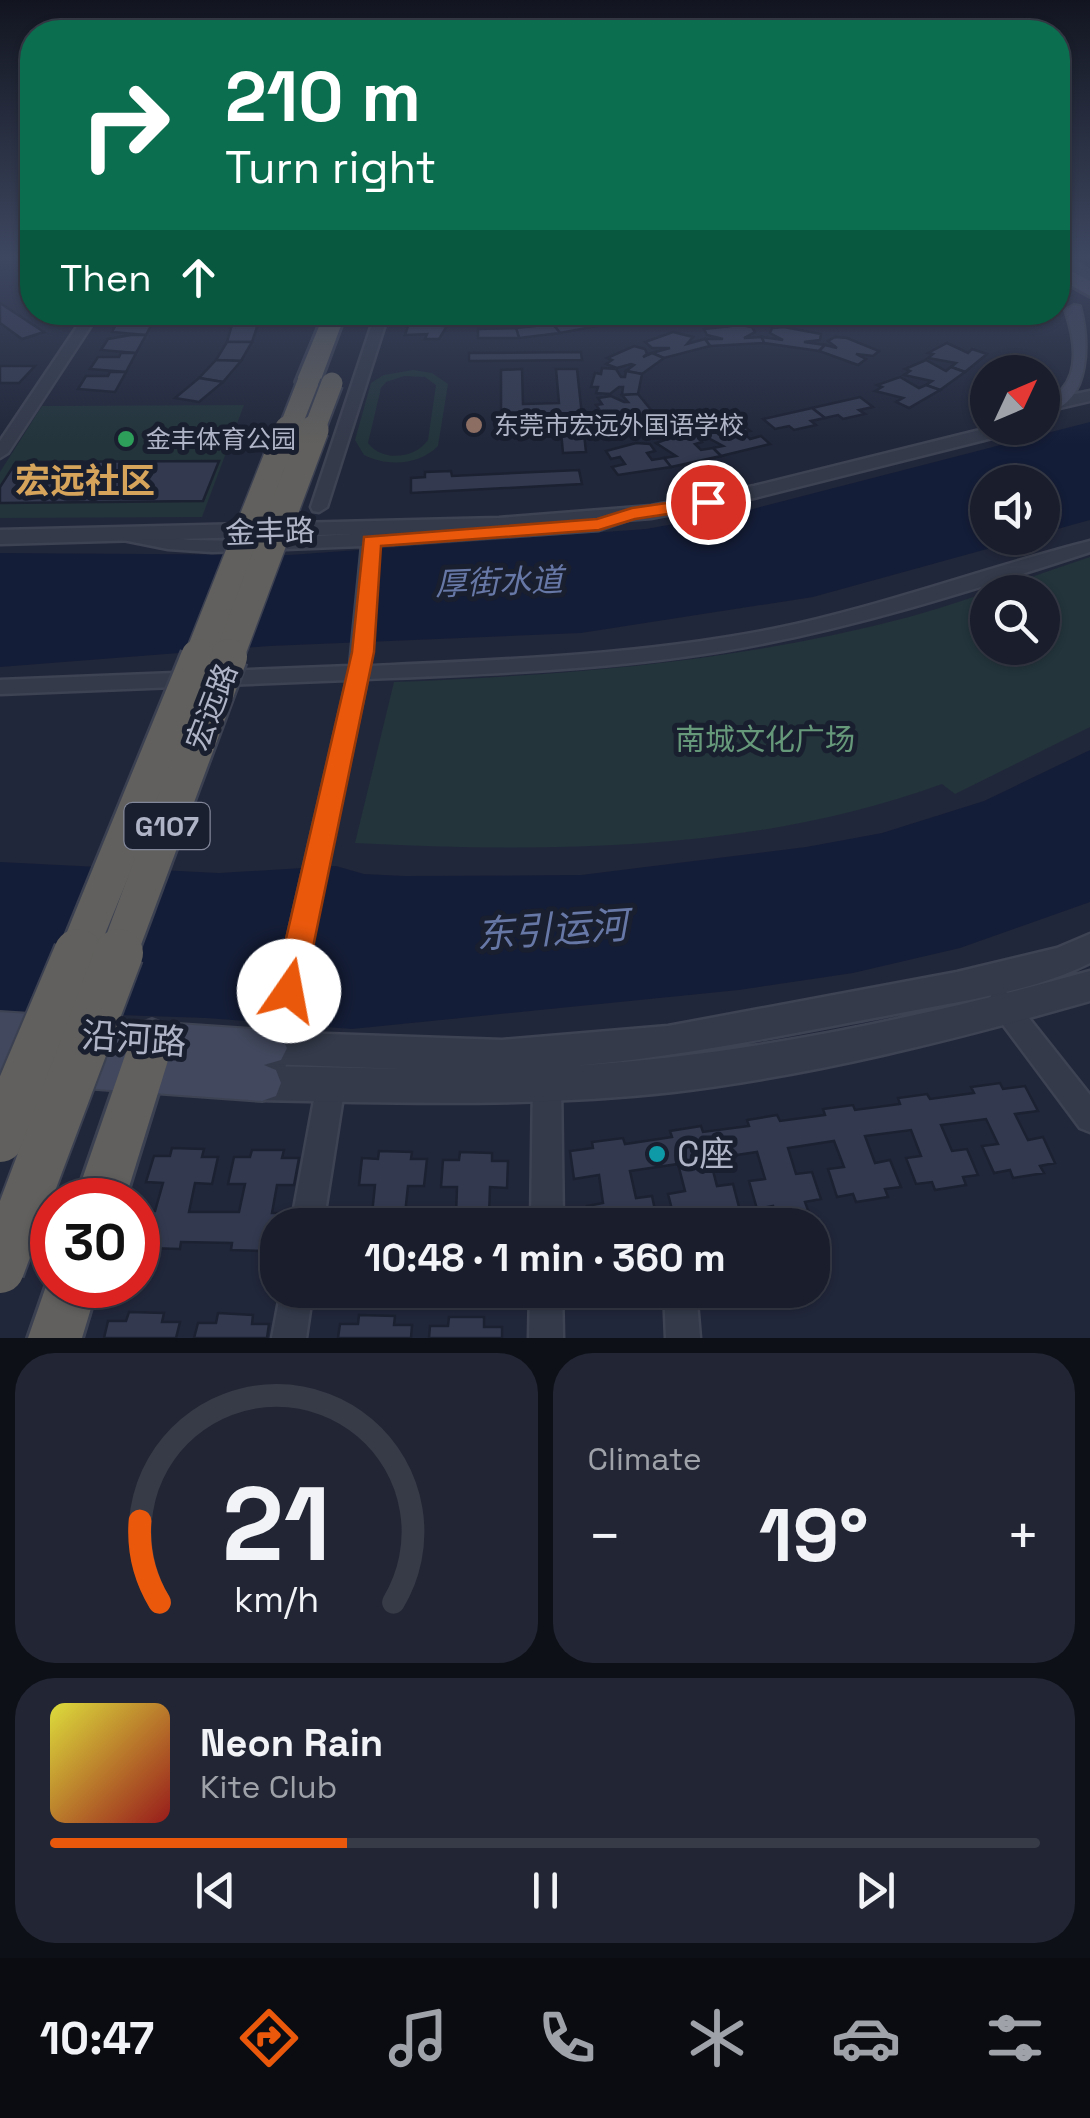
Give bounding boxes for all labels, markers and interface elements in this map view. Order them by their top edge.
text: 210 m [225,52,421,141]
icon: right [60,60,190,190]
text: Turn right [225,139,436,196]
icon: ahead [171,250,226,305]
text: Then [60,254,151,302]
north arrow [970,355,1060,445]
map controls [970,355,1060,665]
place label: 东莞市宏远外国语学校 [494,409,744,441]
marker: 东莞市宏远外国语学校 [463,414,485,436]
place label: 金丰体育公园 [146,423,296,455]
marker: 金丰体育公园 [115,428,137,450]
district label: 宏远社区 [15,459,155,503]
pin [666,460,751,545]
button: sound [970,465,1060,555]
icon: arrive [681,475,736,530]
street label: 金丰路 [224,510,316,553]
water label: 厚街水道 [434,560,568,604]
button: search [970,575,1060,665]
street label: 宏远路 [177,658,246,756]
park label: 南城文化广场 [675,720,855,759]
road number: G107 [124,803,210,849]
water label: 东引运河 [475,900,636,959]
position arrow [237,939,341,1043]
street label: 沿河路 [80,1013,188,1065]
place label: C座 [677,1132,734,1176]
marker: C座 [646,1143,668,1165]
speed limit sign: 30 [30,1178,160,1308]
text: 10:48 · 1 min · 360 m [364,1234,726,1282]
text: Climate [588,1439,702,1479]
text: 21 [222,1458,331,1590]
text: 19° [759,1487,869,1583]
text: − [588,1501,622,1571]
text: + [1006,1501,1040,1571]
text: km/h [234,1577,319,1622]
text: Neon Rain [200,1719,383,1767]
text: Kite Club [200,1767,337,1807]
icon: previous [188,1863,243,1918]
icon: pause [518,1863,573,1918]
icon: next [848,1863,903,1918]
icon: directions [234,2003,304,2073]
icon: music [383,2003,453,2073]
icon: phone [532,2003,602,2073]
icon: climate [682,2003,752,2073]
icon: car [831,2003,901,2073]
icon: filters [980,2003,1050,2073]
text: 10:47 [40,2010,154,2067]

